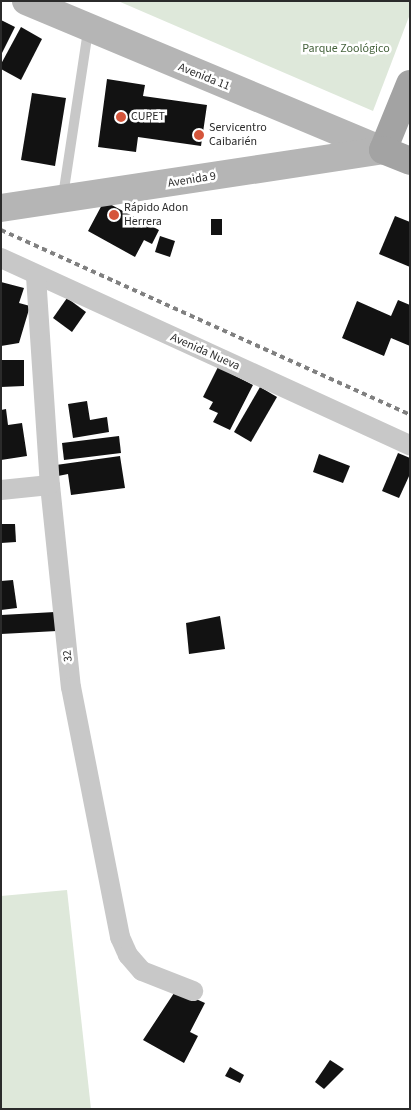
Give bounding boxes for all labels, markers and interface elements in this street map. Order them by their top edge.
park label: Parque Zoológico [302,42,390,56]
street label: Avenida 11 [176,60,232,94]
place label: CUPET [131,110,165,124]
marker: CUPET [115,111,127,123]
place label: Servicentro Caibarién [209,121,267,149]
marker: Servicentro Caibarién [193,129,205,141]
street label: Avenida 9 [167,169,217,191]
place label: Rápido Adon Herrera [124,201,188,229]
marker: Rápido Adon Herrera [108,209,120,221]
street label: Avenida Nueva [168,330,242,374]
street label: 32 [60,649,76,663]

